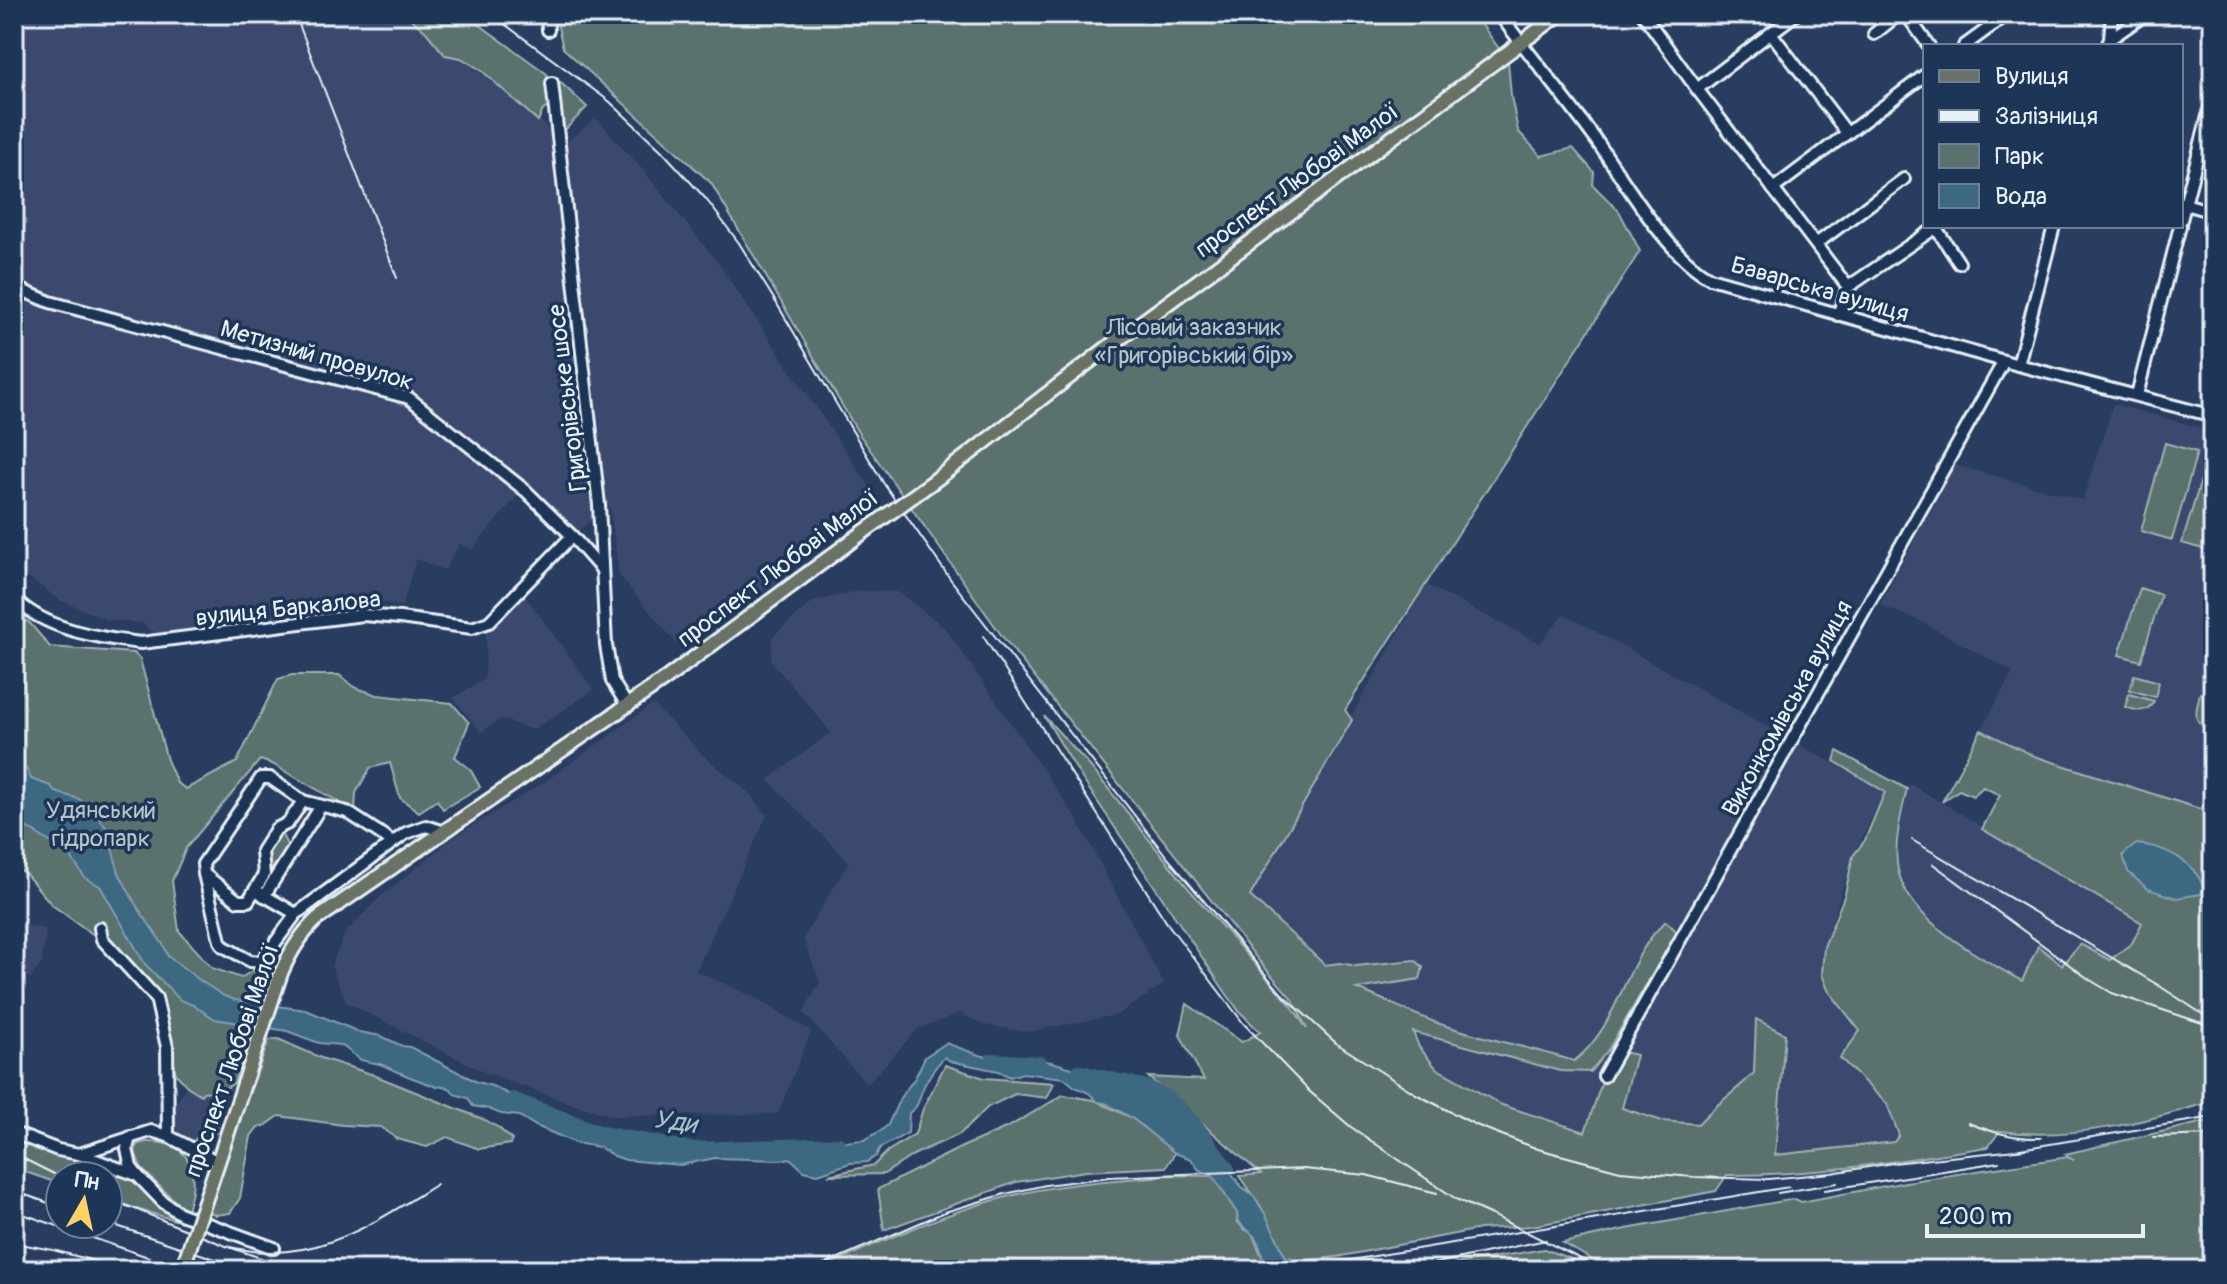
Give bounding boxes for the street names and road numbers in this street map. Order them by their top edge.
street label: проспект Любові Малої [1189,97,1405,264]
street label: Баварська вулиця [1728,250,1912,329]
street label: Григорівське шосе [542,302,593,493]
street label: Метизний провулок [217,314,417,397]
street label: проспект Любові Малої [672,483,885,654]
street label: вулиця Баркалова [194,584,382,633]
street label: Виконкомівська вулиця [1716,595,1859,821]
street label: проспект Любові Малої [179,939,286,1181]

